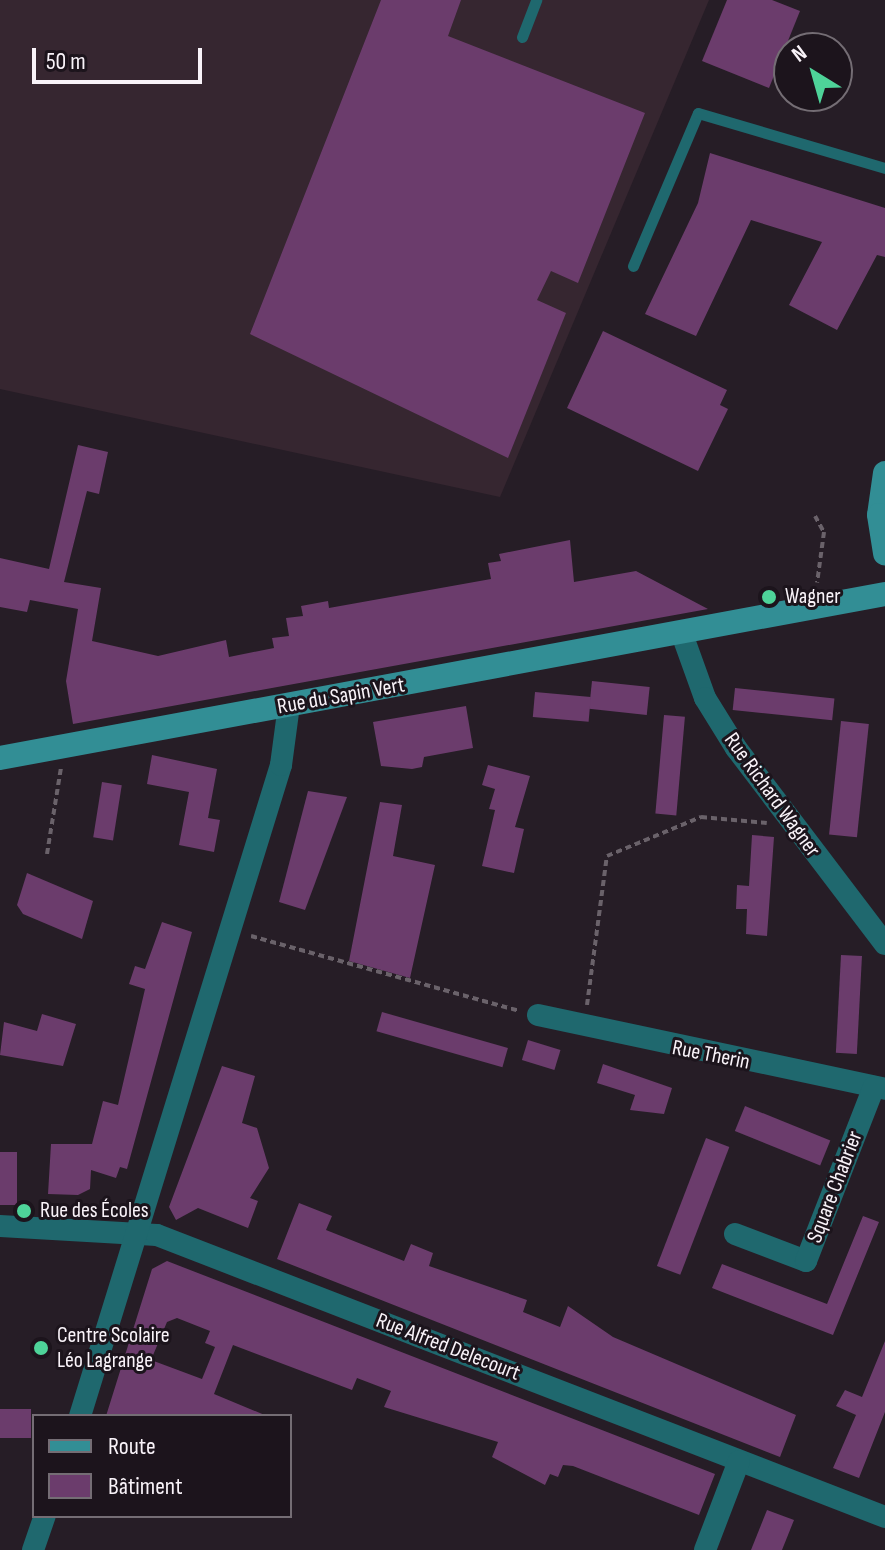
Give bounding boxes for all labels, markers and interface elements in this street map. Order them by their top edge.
scale bar [36,32,206,82]
north arrow [773,32,853,112]
text: N [787,40,812,68]
text: 50 m [46,47,86,76]
place label: Wagner [785,584,841,610]
marker: Wagner [760,588,778,606]
street label: Rue du Sapin Vert [275,672,407,720]
street label: Rue Richard Wagner [718,728,826,862]
street label: Rue Therin [670,1035,752,1075]
street label: Square Chabrier [802,1127,868,1247]
place label: Rue des Écoles [40,1198,149,1224]
marker: Rue des Écoles [15,1202,33,1220]
street label: Rue Alfred Delecourt [372,1307,524,1387]
place label: Centre Scolaire Léo Lagrange [57,1322,170,1374]
marker: Centre Scolaire Léo Lagrange [32,1339,50,1357]
legend [32,1414,292,1518]
text: Route [108,1432,156,1461]
text: Bâtiment [108,1472,183,1501]

